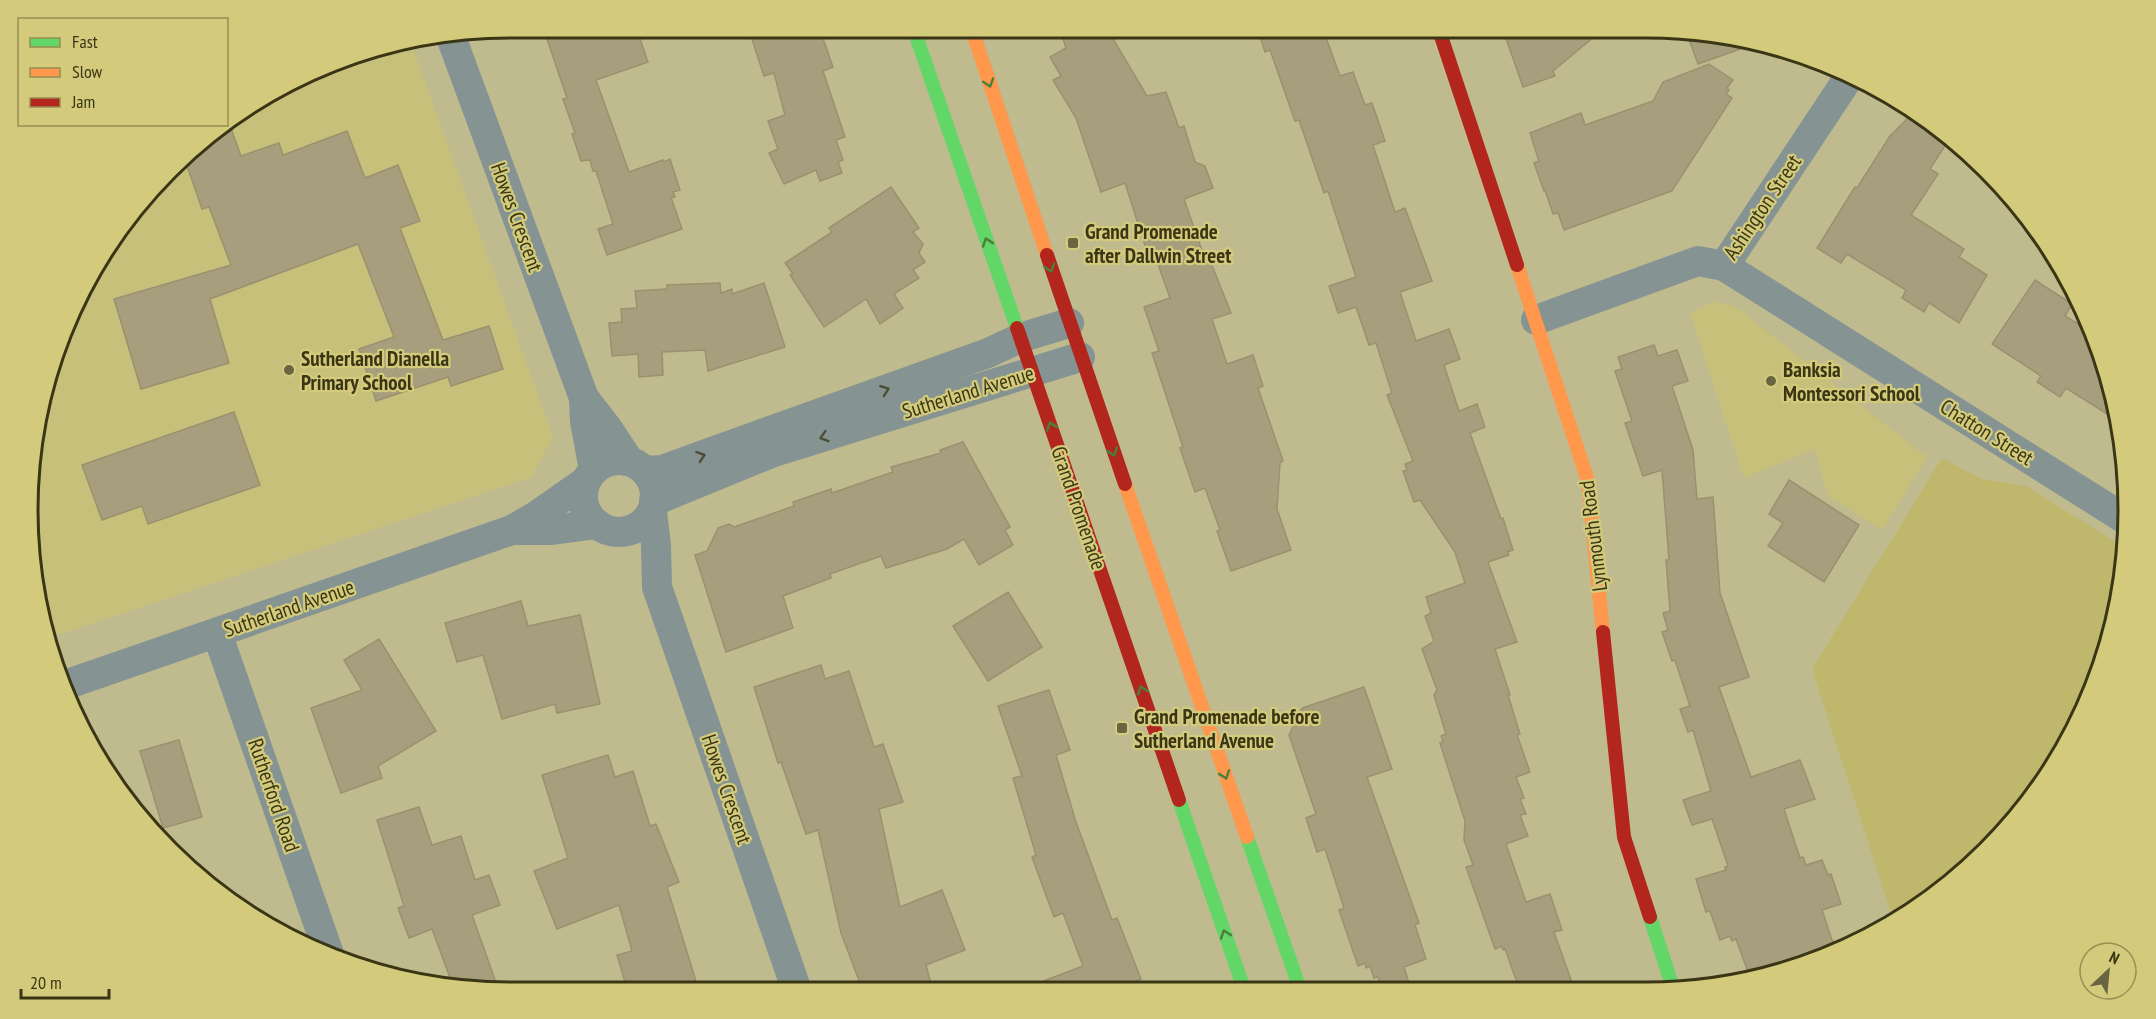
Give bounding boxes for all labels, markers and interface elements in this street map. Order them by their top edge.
legend [18,18,228,126]
text: Fast [72,30,98,53]
text: Slow [72,60,103,83]
one-way arrow [982,77,994,88]
text: Jam [71,90,95,113]
street label: Ashington Street [1717,149,1807,265]
street label: Howes Crescent [485,159,549,275]
place label: Grand Promenade after Dallwin Street [1085,218,1231,269]
marker: Grand Promenade after Dallwin Street [1066,236,1080,250]
one-way arrow [982,237,994,248]
one-way arrow [1043,262,1056,273]
place label: Sutherland Dianella Primary School [301,345,449,396]
place label: Banksia Montessori School [1783,356,1921,407]
street label: Sutherland Avenue [899,359,1037,425]
marker: Sutherland Dianella Primary School [282,363,296,377]
marker: Banksia Montessori School [1764,374,1778,388]
one-way arrow [879,384,890,397]
street label: Chatton Street [1935,393,2039,471]
one-way arrow [1046,421,1059,432]
one-way arrow [819,430,830,442]
street label: Grand Promenade [1045,443,1113,573]
one-way arrow [1106,446,1119,457]
one-way arrow [695,450,706,463]
street label: Lynmouth Road [1573,479,1613,593]
street label: Sutherland Avenue [220,573,358,643]
one-way arrow [1137,685,1149,696]
place label: Grand Promenade before Sutherland Avenue [1134,703,1320,754]
marker: Grand Promenade before Sutherland Avenue [1115,721,1129,735]
street label: Howes Crescent [696,731,758,848]
street label: Rutherford Road [242,735,306,855]
one-way arrow [1218,769,1231,780]
one-way arrow [1220,929,1233,940]
north arrow [2078,941,2138,1001]
text: N [2106,947,2123,968]
scale bar [21,962,110,1000]
text: 20 m [30,971,62,994]

